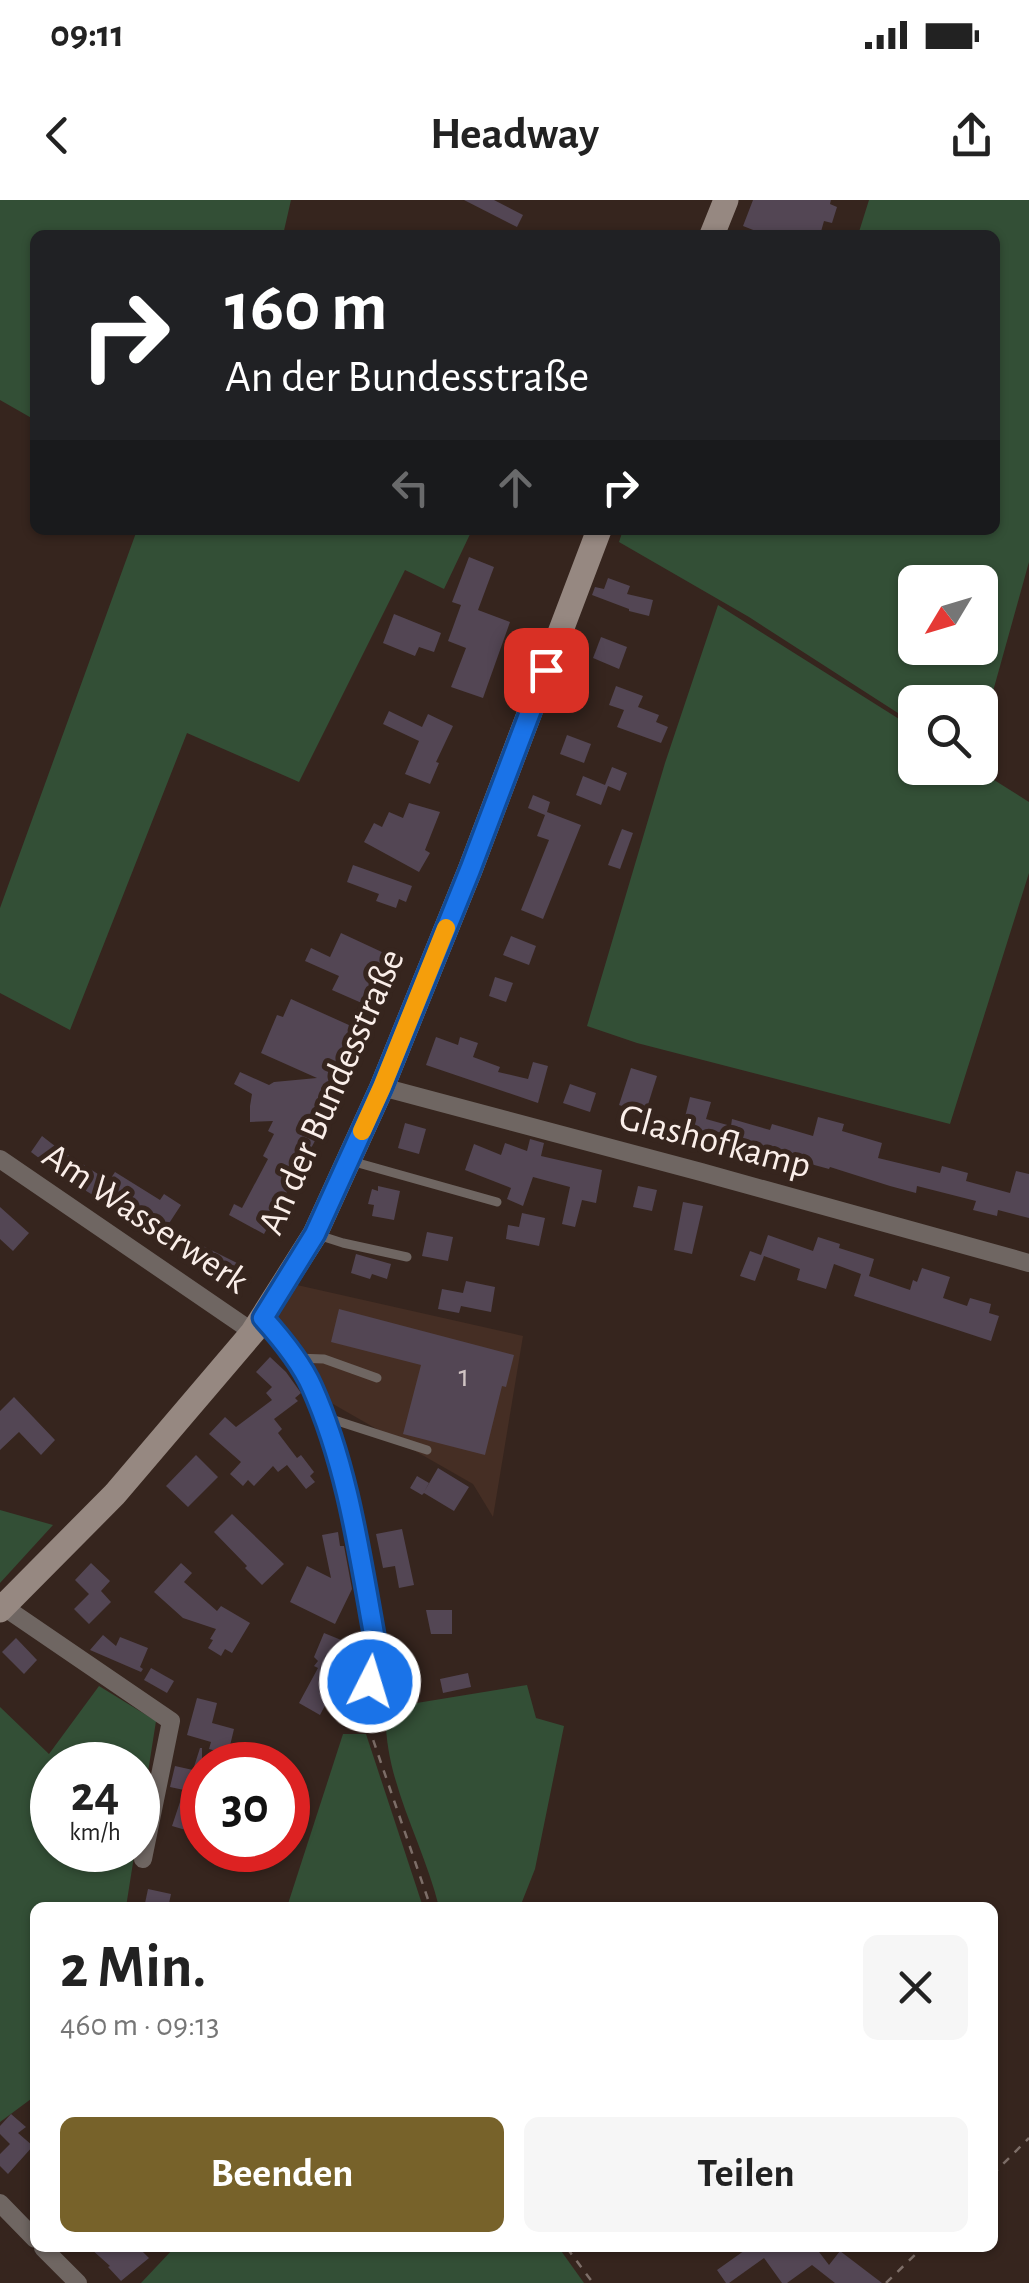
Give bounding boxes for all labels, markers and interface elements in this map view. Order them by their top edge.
text: 09:11 [50,16,124,54]
icon: back [30,108,85,163]
icon: share [944,108,999,163]
text: Headway [430,112,599,157]
icon: right [60,270,190,400]
text: 160 m [225,273,388,343]
text: An der Bundesstraße [225,355,589,400]
icon: left [383,460,438,515]
icon: ahead [488,460,543,515]
icon: right [593,460,648,515]
north arrow [898,565,998,665]
map controls [898,565,998,785]
pin [504,628,589,713]
icon: arrive [519,643,574,698]
button: search [898,685,998,785]
street label: An der Bundesstraße [252,944,412,1240]
street label: Glashofkamp [615,1098,815,1186]
street label: Am Wasserwerk [36,1137,255,1302]
house number: 1 [458,1360,470,1392]
position arrow [318,1630,422,1734]
speed limit sign: 30 [180,1742,310,1872]
text: 24 [71,1770,119,1820]
text: km/h [69,1820,121,1845]
button: close [863,1935,968,2040]
text: 2 Min. [60,1938,206,1998]
text: 460 m · 09:13 [60,2009,220,2041]
button: Beenden [60,2117,504,2232]
button: Teilen [524,2117,968,2232]

